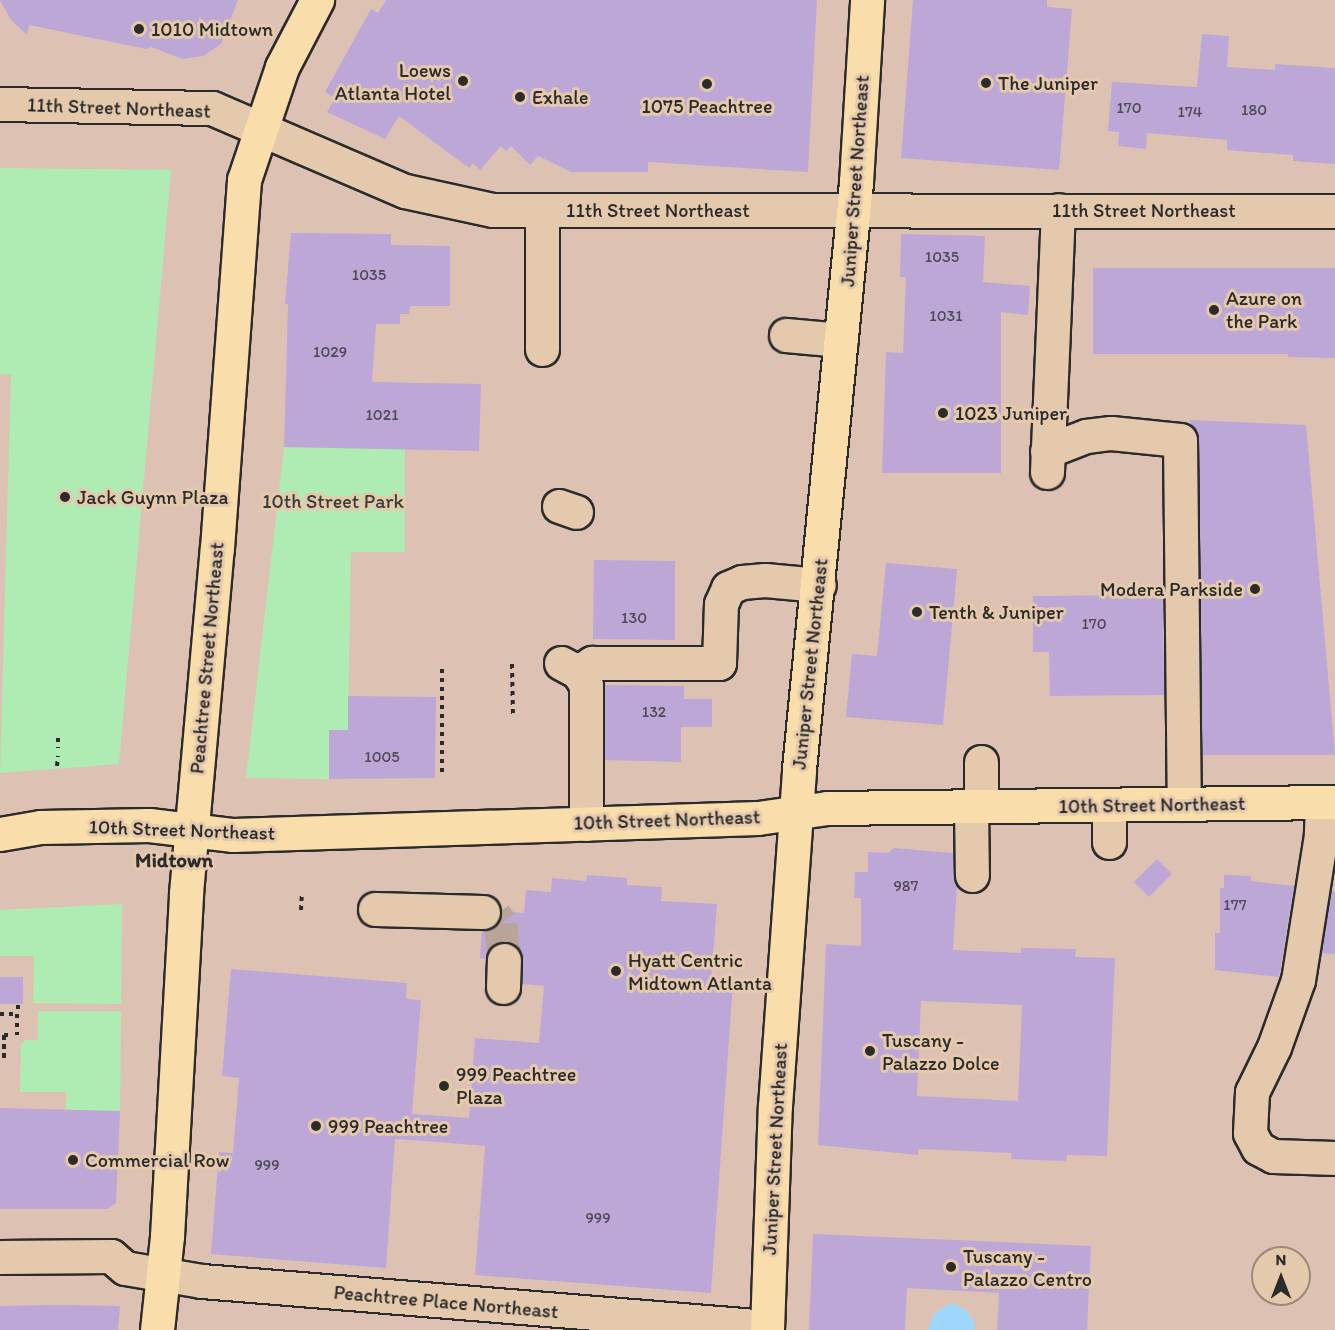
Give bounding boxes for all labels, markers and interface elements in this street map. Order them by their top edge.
place label: 1010 Midtown [151,17,273,41]
marker: 1010 Midtown [132,22,146,36]
place label: Loews Atlanta Hotel [335,58,451,105]
place label: The Juniper [998,71,1099,95]
marker: Loews Atlanta Hotel [456,74,470,88]
street label: Juniper Street Northeast [836,74,874,288]
marker: The Juniper [979,76,993,90]
marker: 1075 Peachtree [700,77,714,91]
place label: Exhale [532,85,588,109]
marker: Exhale [513,90,527,104]
street label: 11th Street Northeast [27,93,211,123]
place label: 1075 Peachtree [642,94,772,118]
house number: 170 [1116,98,1142,118]
house number: 180 [1241,100,1267,120]
house number: 174 [1178,102,1202,122]
street label: 11th Street Northeast [566,198,750,222]
street label: 11th Street Northeast [1052,198,1236,222]
house number: 1035 [925,247,959,267]
house number: 1035 [352,265,386,285]
place label: Azure on the Park [1226,286,1302,333]
marker: Azure on the Park [1207,303,1221,317]
house number: 1031 [929,306,963,326]
house number: 1029 [313,342,347,362]
place label: 1023 Juniper [955,401,1067,425]
house number: 1021 [365,405,399,425]
marker: 1023 Juniper [936,406,950,420]
place label: Jack Guynn Plaza [77,485,228,509]
park label: 10th Street Park [263,489,403,513]
marker: Jack Guynn Plaza [58,490,72,504]
street label: Peachtree Street Northeast [185,541,229,775]
street label: Juniper Street Northeast [787,557,833,771]
place label: Modera Parkside [1100,577,1243,601]
marker: Modera Parkside [1248,582,1262,596]
place label: Tenth & Juniper [929,600,1064,624]
marker: Tenth & Juniper [910,605,924,619]
house number: 130 [621,608,647,628]
house number: 170 [1081,614,1107,634]
house number: 132 [642,702,666,722]
house number: 1005 [364,747,400,767]
street label: 10th Street Northeast [1058,791,1246,819]
street label: 10th Street Northeast [573,805,761,835]
street label: 10th Street Northeast [88,815,276,845]
district label: Midtown [135,847,213,873]
house number: 987 [893,876,919,896]
house number: 177 [1223,895,1247,915]
place label: Hyatt Centric Midtown Atlanta [628,948,772,995]
marker: Hyatt Centric Midtown Atlanta [609,964,623,978]
place label: Tuscany - Palazzo Dolce [882,1028,999,1075]
street label: Juniper Street Northeast [757,1042,793,1256]
marker: Tuscany - Palazzo Dolce [863,1044,877,1058]
place label: 999 Peachtree Plaza [456,1062,576,1109]
marker: 999 Peachtree Plaza [437,1079,451,1093]
place label: 999 Peachtree [328,1114,448,1138]
marker: 999 Peachtree [309,1119,323,1133]
place label: Commercial Row [85,1148,229,1172]
marker: Commercial Row [66,1153,80,1167]
house number: 999 [254,1155,280,1175]
house number: 999 [585,1208,611,1228]
place label: Tuscany - Palazzo Centro [963,1244,1092,1291]
north arrow [1251,1246,1311,1306]
text: N [1276,1250,1286,1269]
marker: Tuscany - Palazzo Centro [944,1260,958,1274]
street label: Peachtree Place Northeast [333,1280,559,1324]

